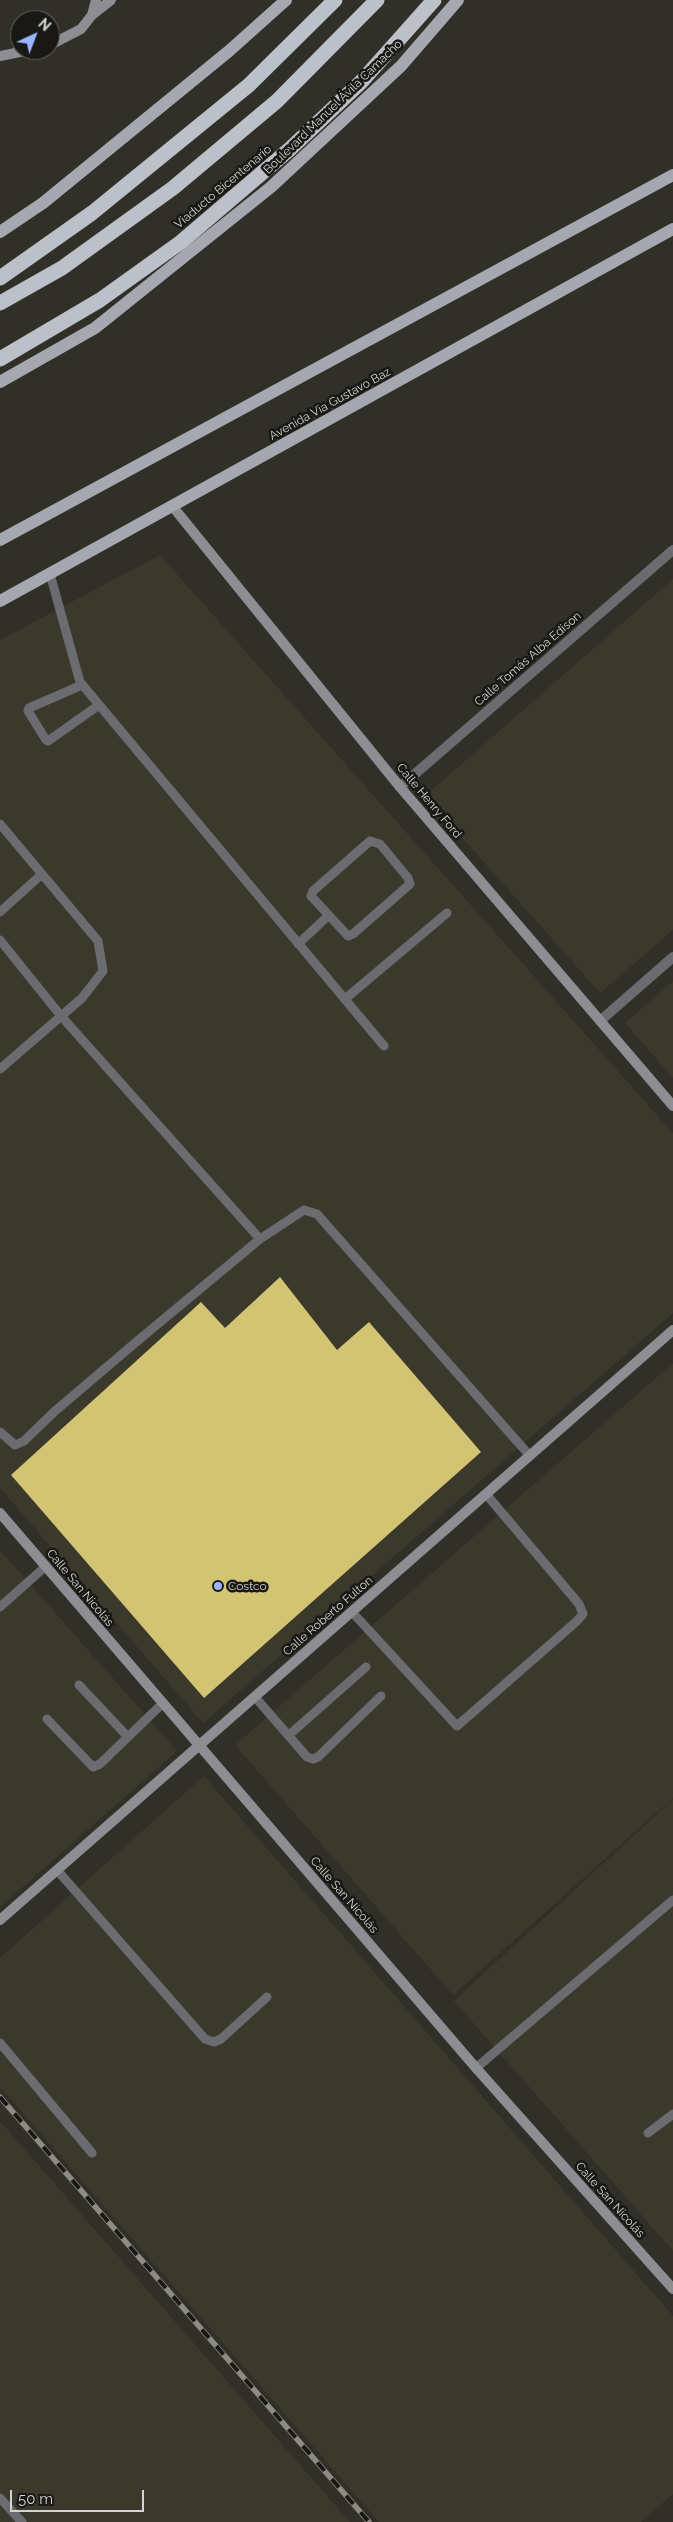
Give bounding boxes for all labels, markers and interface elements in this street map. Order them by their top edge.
north arrow [10,10,60,60]
text: N [35,15,54,34]
street label: Boulevard Manuel Ávila Camacho [261,37,405,177]
street label: Viaducto Bicentenario [172,142,274,232]
street label: Avenida Via Gustavo Baz [267,365,393,443]
street label: Calle Tomás Alba Edison [472,609,584,709]
street label: Calle Henry Ford [393,761,465,841]
street label: Calle San Nicolás [43,1546,117,1630]
street label: Calle Roberto Fulton [280,1573,376,1659]
place label: Costco [228,1579,267,1593]
marker: Costco [212,1580,224,1592]
street label: Calle San Nicolás [307,1854,381,1936]
street label: Calle San Nicolás [572,2159,648,2241]
scale bar [12,2480,146,2512]
text: 50 m [18,2490,53,2508]

